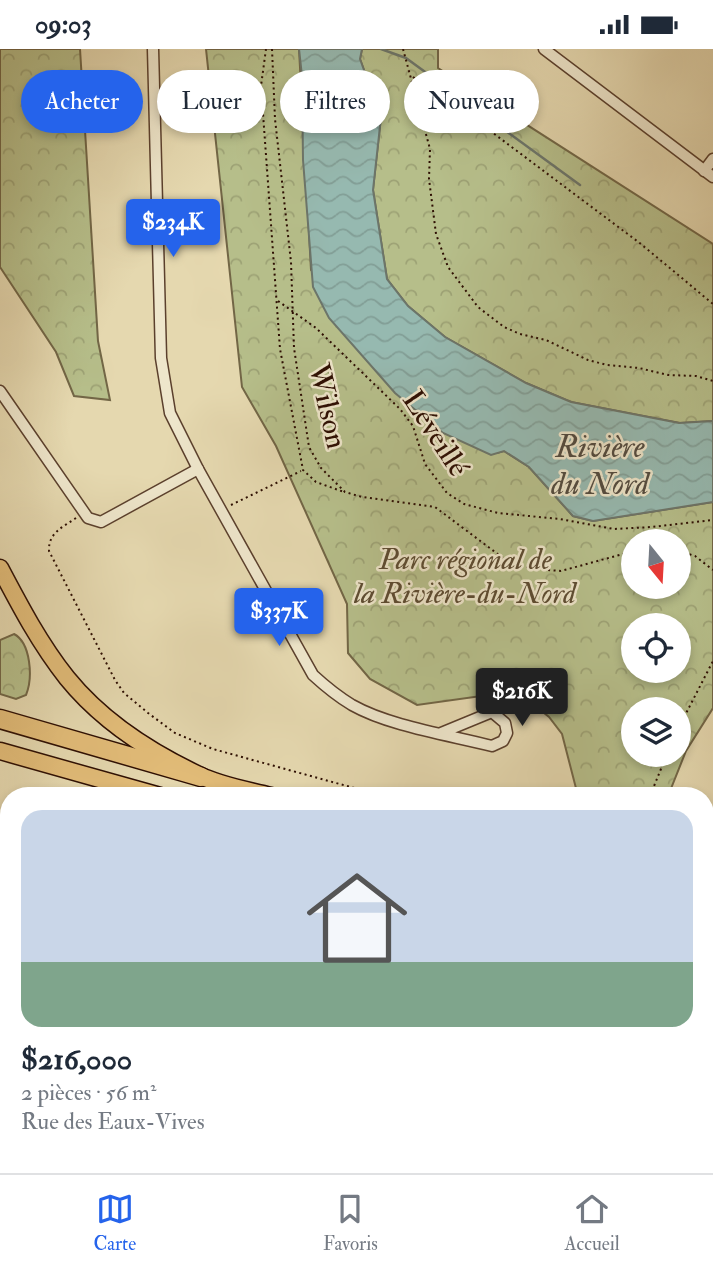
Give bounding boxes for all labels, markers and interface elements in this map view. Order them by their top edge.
text: 09:03 [35,9,91,41]
chip: Acheter [21,70,143,133]
chip: Louer [157,70,266,133]
chip: Filtres [280,70,390,133]
chip: Nouveau [404,70,539,133]
pin: $234K [124,199,222,259]
text: $234K [142,207,204,236]
street label: Wilson [300,359,355,452]
street label: Léveillé [394,383,477,484]
water label: Rivière du Nord [550,427,651,504]
north arrow [621,529,691,599]
map controls [621,529,691,767]
park label: Parc régional de la Rivière-du-Nord [353,541,578,612]
pin: $337K [230,589,328,648]
text: $337K [250,596,308,625]
button: locate [621,613,691,683]
pin: $216K [473,669,571,728]
text: $216K [492,676,552,705]
button: layers [621,697,691,767]
icon: home [294,855,420,981]
text: $216,000 [21,1041,132,1078]
text: 2 pièces · 56 m² [21,1078,156,1107]
text: Rue des Eaux-Vives [21,1107,205,1136]
tab: Carte [93,1190,136,1256]
tab: Favoris [323,1190,378,1256]
tab: Accueil [565,1190,620,1256]

